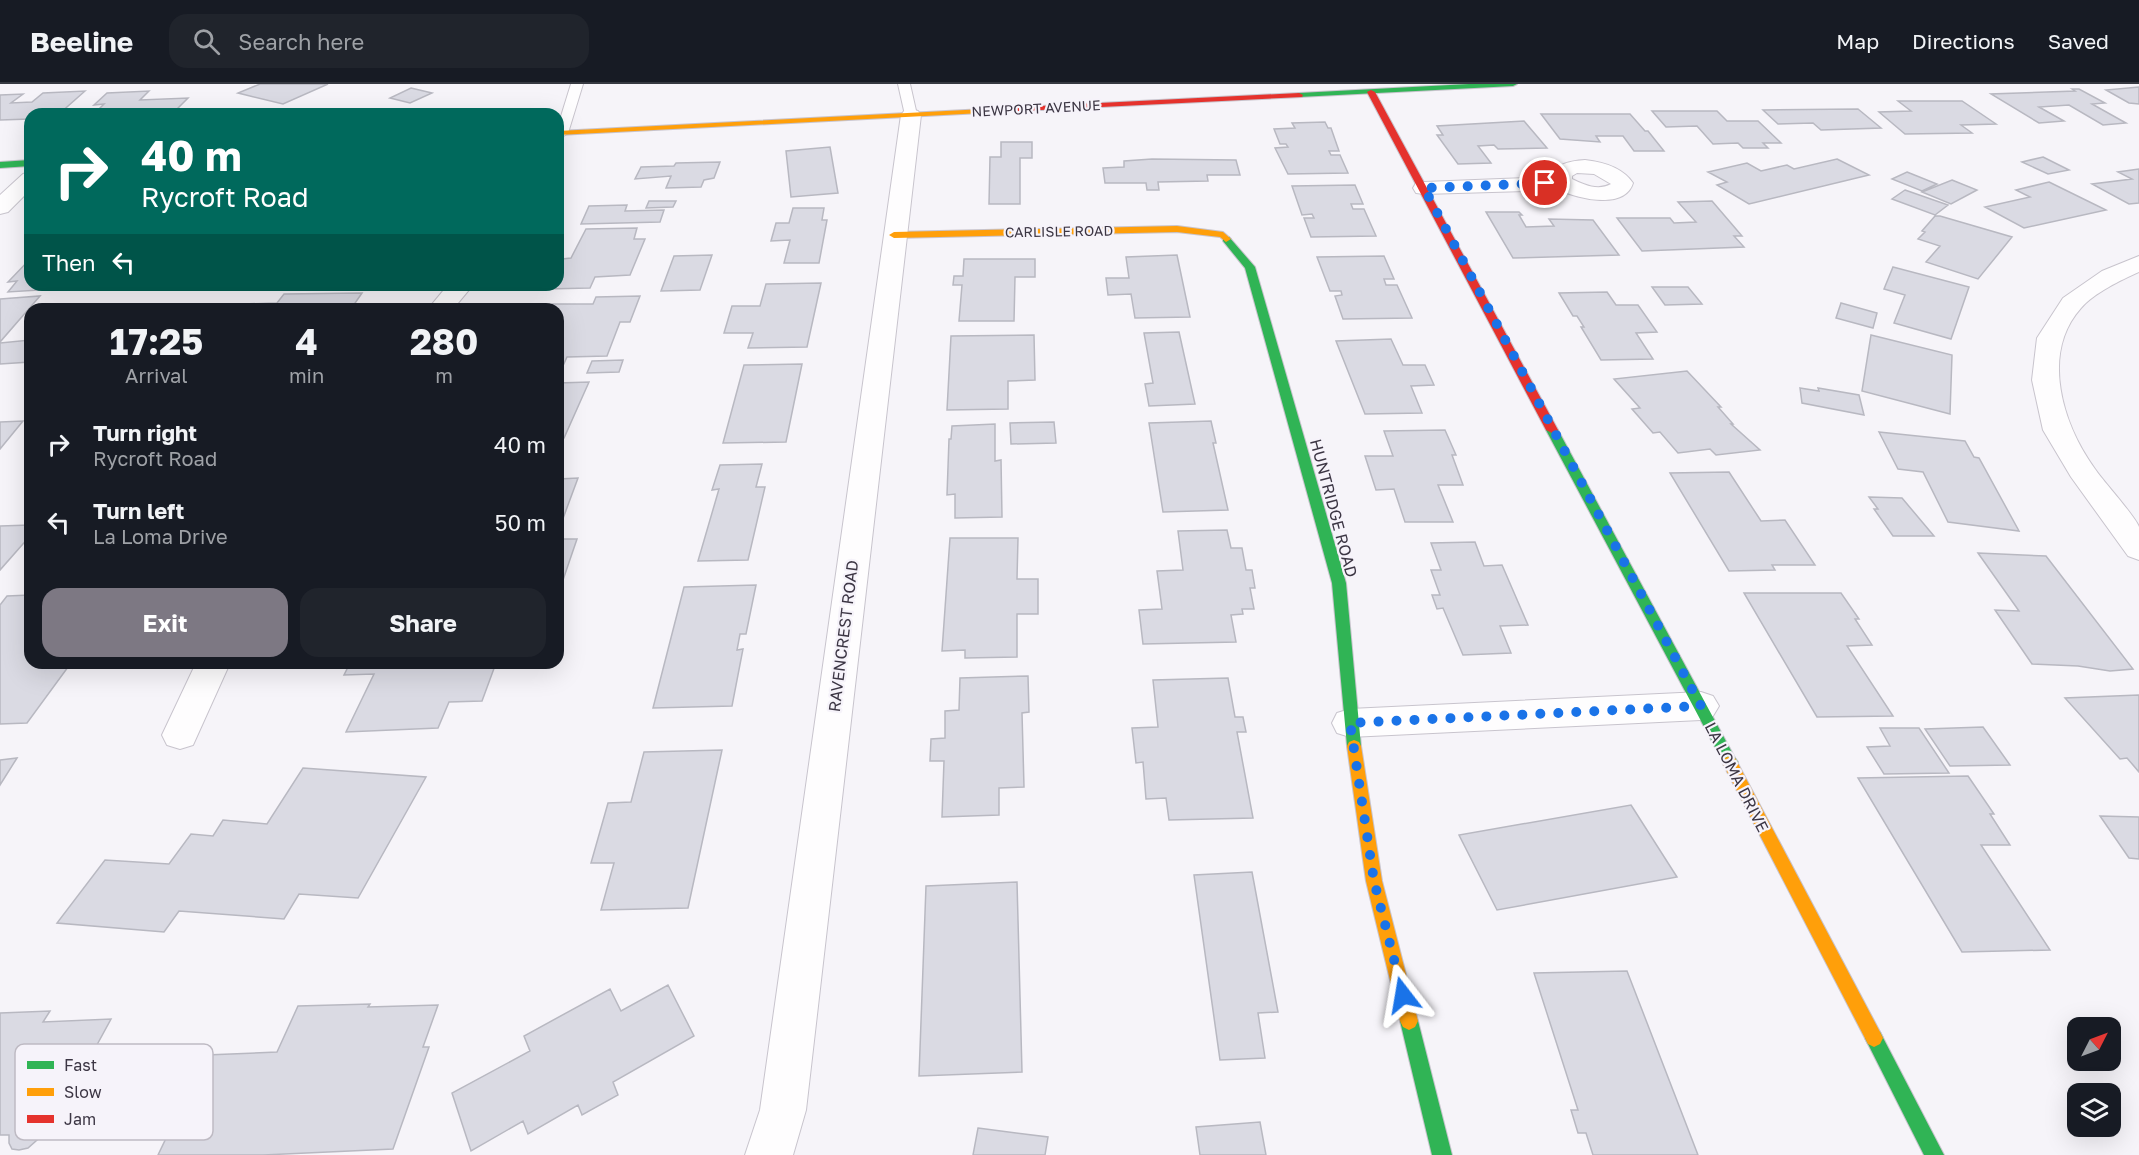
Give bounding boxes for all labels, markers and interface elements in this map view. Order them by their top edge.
search box [169,14,589,68]
text: Beeline [30,25,133,58]
icon: search [190,25,223,58]
text: Search here [238,28,364,55]
text: Map [1836,28,1879,54]
text: Directions [1912,28,2015,54]
text: Saved [2048,28,2109,54]
street label: NEWPORT AVENUE [971,96,1101,120]
text: 40 m [141,130,242,180]
icon: right [42,132,120,210]
pin [1519,157,1570,208]
icon: arrive [1528,166,1561,199]
text: Rycroft Road [141,181,309,213]
street label: CARLISLE ROAD [1005,222,1113,240]
icon: left [107,246,140,279]
text: Then [42,249,95,276]
text: 17:25 [110,320,203,363]
text: 4 [295,320,318,363]
text: 280 [410,320,478,363]
text: Arrival [125,363,188,387]
text: min [289,363,324,387]
text: m [435,363,453,387]
text: Turn right [93,419,197,446]
icon: right [42,428,75,461]
text: 40 m [494,431,546,458]
street label: HUNTRIDGE ROAD [1306,437,1362,579]
text: Rycroft Road [93,446,217,470]
text: Turn left [93,497,184,524]
icon: left [42,506,75,539]
text: 50 m [495,509,546,536]
text: La Loma Drive [93,524,228,548]
street label: RAVENCREST ROAD [824,559,862,713]
button: Exit [42,588,288,657]
button: Share [300,588,546,657]
street label: LA LOMA DRIVE [1701,719,1773,835]
position arrow [1371,963,1435,1027]
north arrow [2067,1017,2121,1071]
map controls [2067,1017,2121,1137]
legend [15,1044,213,1140]
text: Fast [64,1055,97,1075]
text: Slow [64,1082,102,1102]
button: layers [2067,1083,2121,1137]
text: Jam [64,1109,96,1129]

